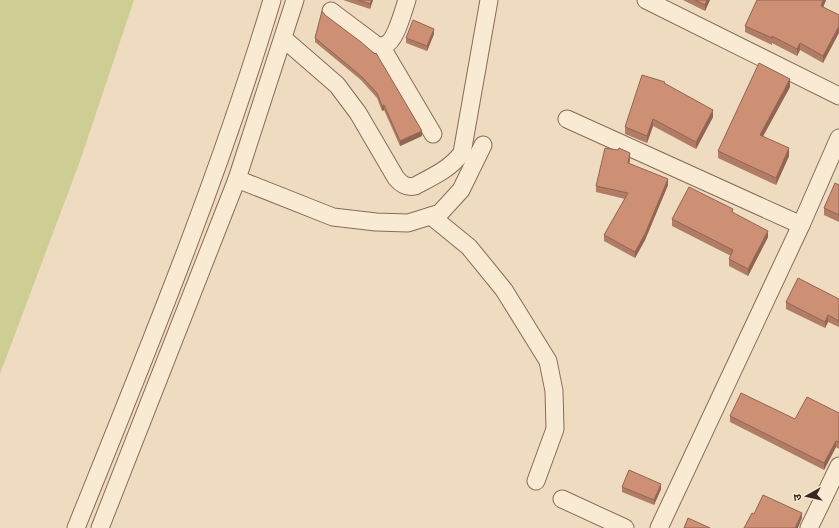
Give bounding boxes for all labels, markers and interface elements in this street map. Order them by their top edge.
north arrow [787,476,827,516]
text: उ [789,493,804,502]

